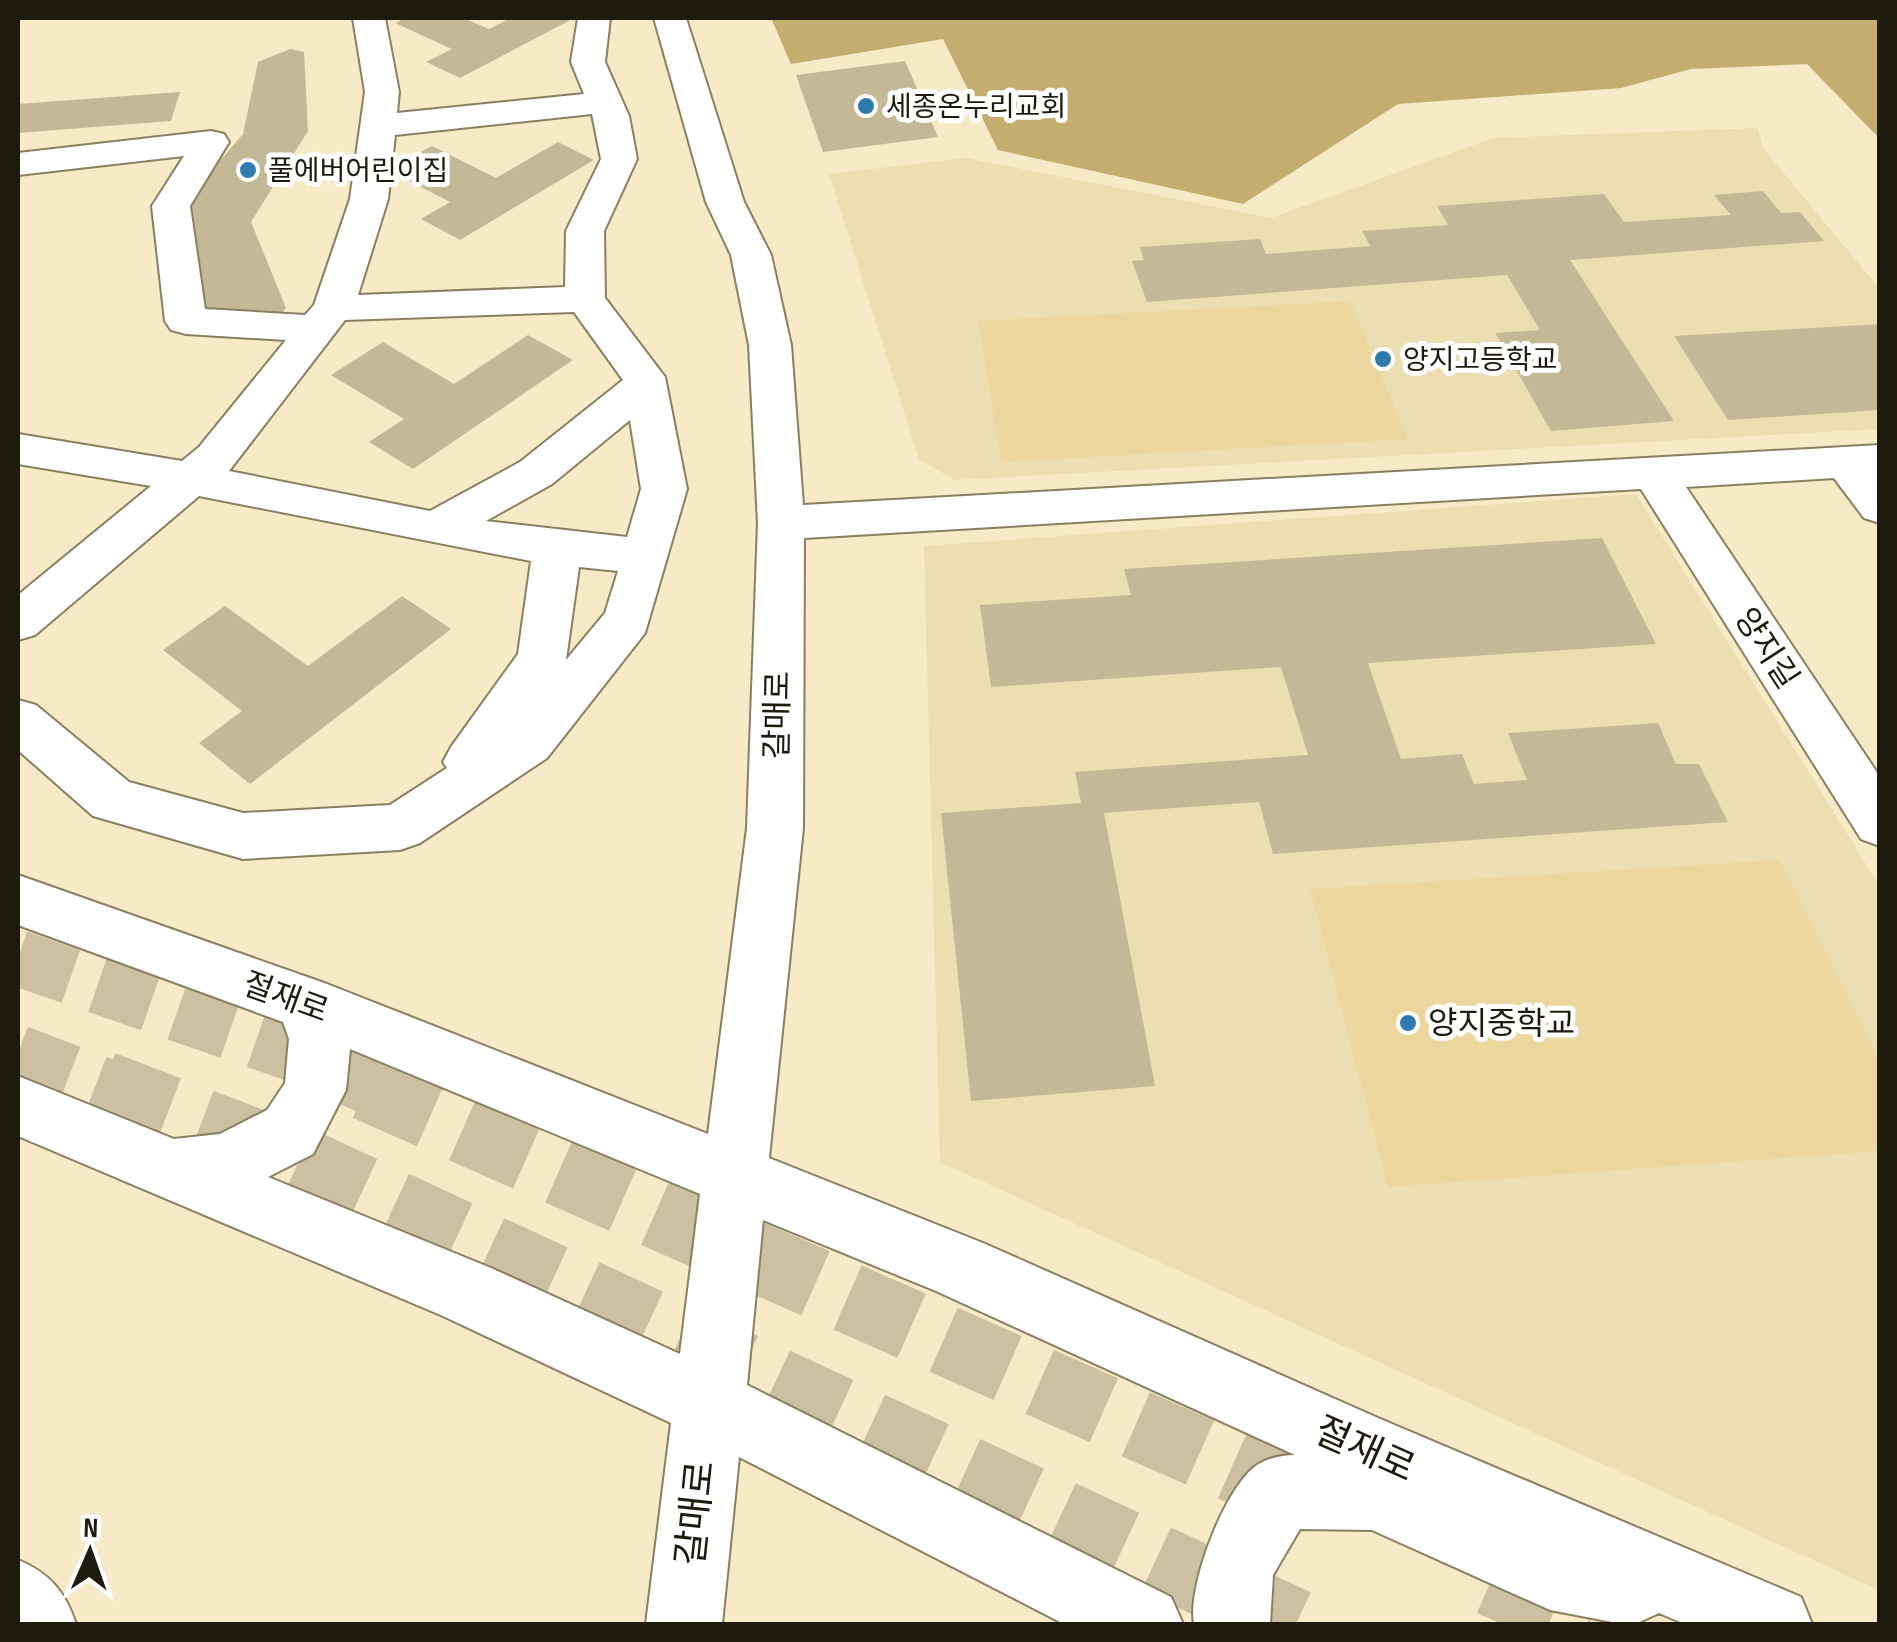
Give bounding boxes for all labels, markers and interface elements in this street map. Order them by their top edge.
place label: 세종온누리교회 [886,91,1066,124]
marker: 세종온누리교회 [855,95,877,117]
place label: 풀에버어린이집 [268,155,448,188]
marker: 풀에버어린이집 [237,159,259,181]
place label: 양지고등학교 [1403,344,1558,377]
marker: 양지고등학교 [1372,348,1394,370]
street label: 양지길 [1725,601,1806,696]
street label: 갈매로 [758,671,799,760]
street label: 절재로 [237,965,334,1032]
place label: 양지중학교 [1428,1005,1575,1044]
marker: 양지중학교 [1397,1012,1419,1034]
street label: 절재로 [1307,1408,1421,1492]
street label: 갈매로 [669,1459,724,1568]
north arrow [40,1502,140,1602]
text: N [83,1512,99,1545]

